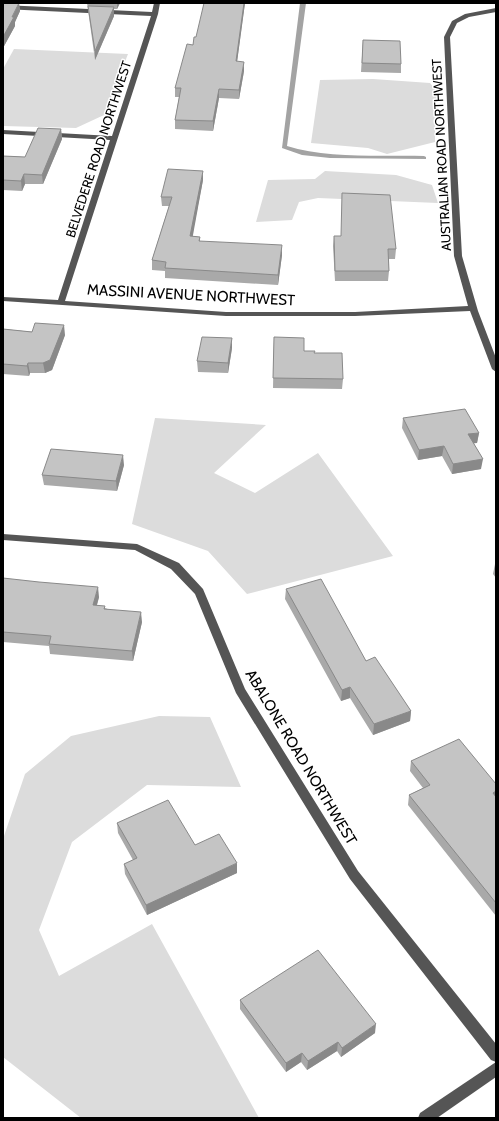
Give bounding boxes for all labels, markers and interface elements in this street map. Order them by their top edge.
street label: AUSTRALIAN ROAD NORTHWEST [428,58,454,252]
street label: BELVEDERE ROAD NORTHWEST [62,59,134,239]
street label: MASSINI AVENUE NORTHWEST [86,281,296,309]
street label: ABALONE ROAD NORTHWEST [241,666,361,848]

